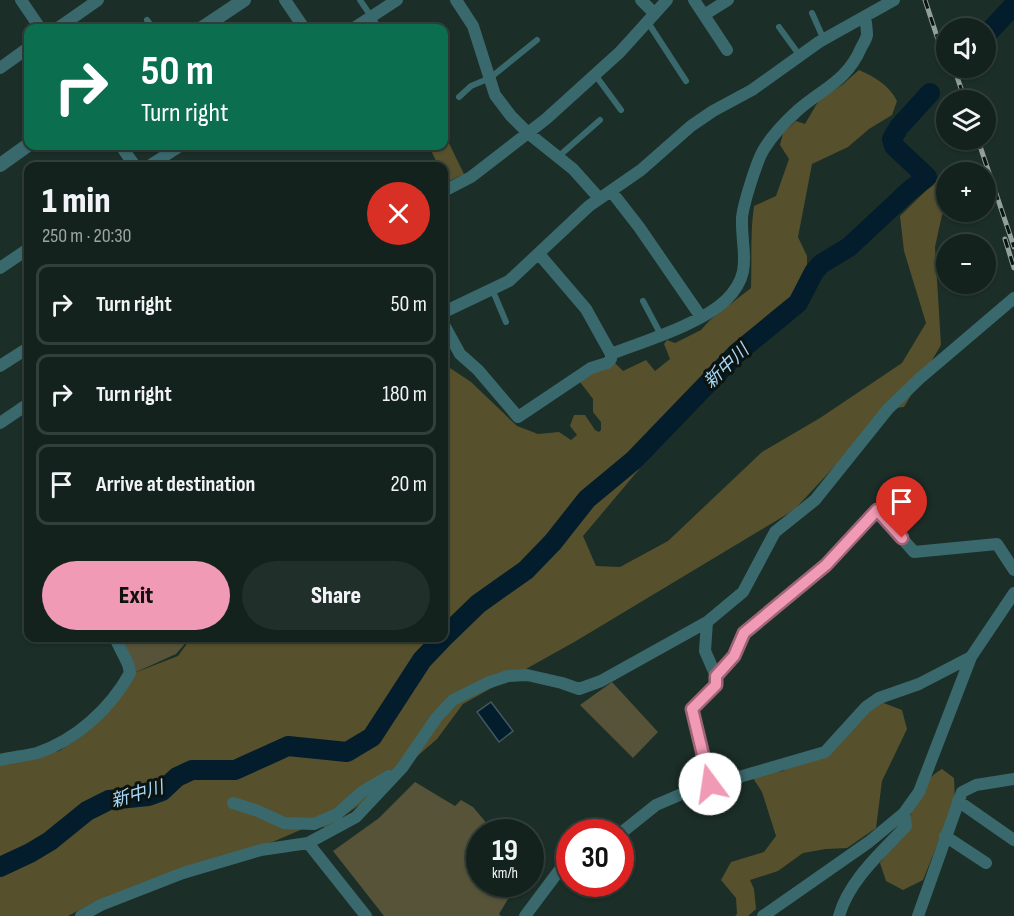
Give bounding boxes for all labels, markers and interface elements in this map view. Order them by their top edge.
map controls [936,18,996,294]
button: sound [936,18,996,78]
text: 50 m [141,46,214,97]
icon: right [42,48,120,126]
button: layers [936,90,996,150]
text: Turn right [141,97,228,129]
button: + [936,162,996,222]
text: 1 min [42,180,110,223]
button: close [367,182,430,245]
text: 250 m · 20:30 [42,224,132,248]
button: − [936,234,996,294]
icon: right [45,288,78,321]
text: Turn right [96,291,172,318]
text: 50 m [391,291,427,318]
water label: 新中川 [700,339,755,393]
icon: right [45,378,78,411]
text: Turn right [96,381,172,408]
text: 180 m [382,381,427,408]
icon: arrive [45,468,78,501]
text: Arrive at destination [96,471,255,498]
text: 20 m [391,471,427,498]
pin [876,476,927,538]
icon: arrive [885,485,918,518]
button: Exit [42,561,230,630]
button: Share [242,561,430,630]
position arrow [678,752,742,816]
water label: 新中川 [108,776,168,812]
speed limit sign: 30 [556,819,634,897]
text: 19 [492,833,518,869]
text: km/h [492,864,518,883]

